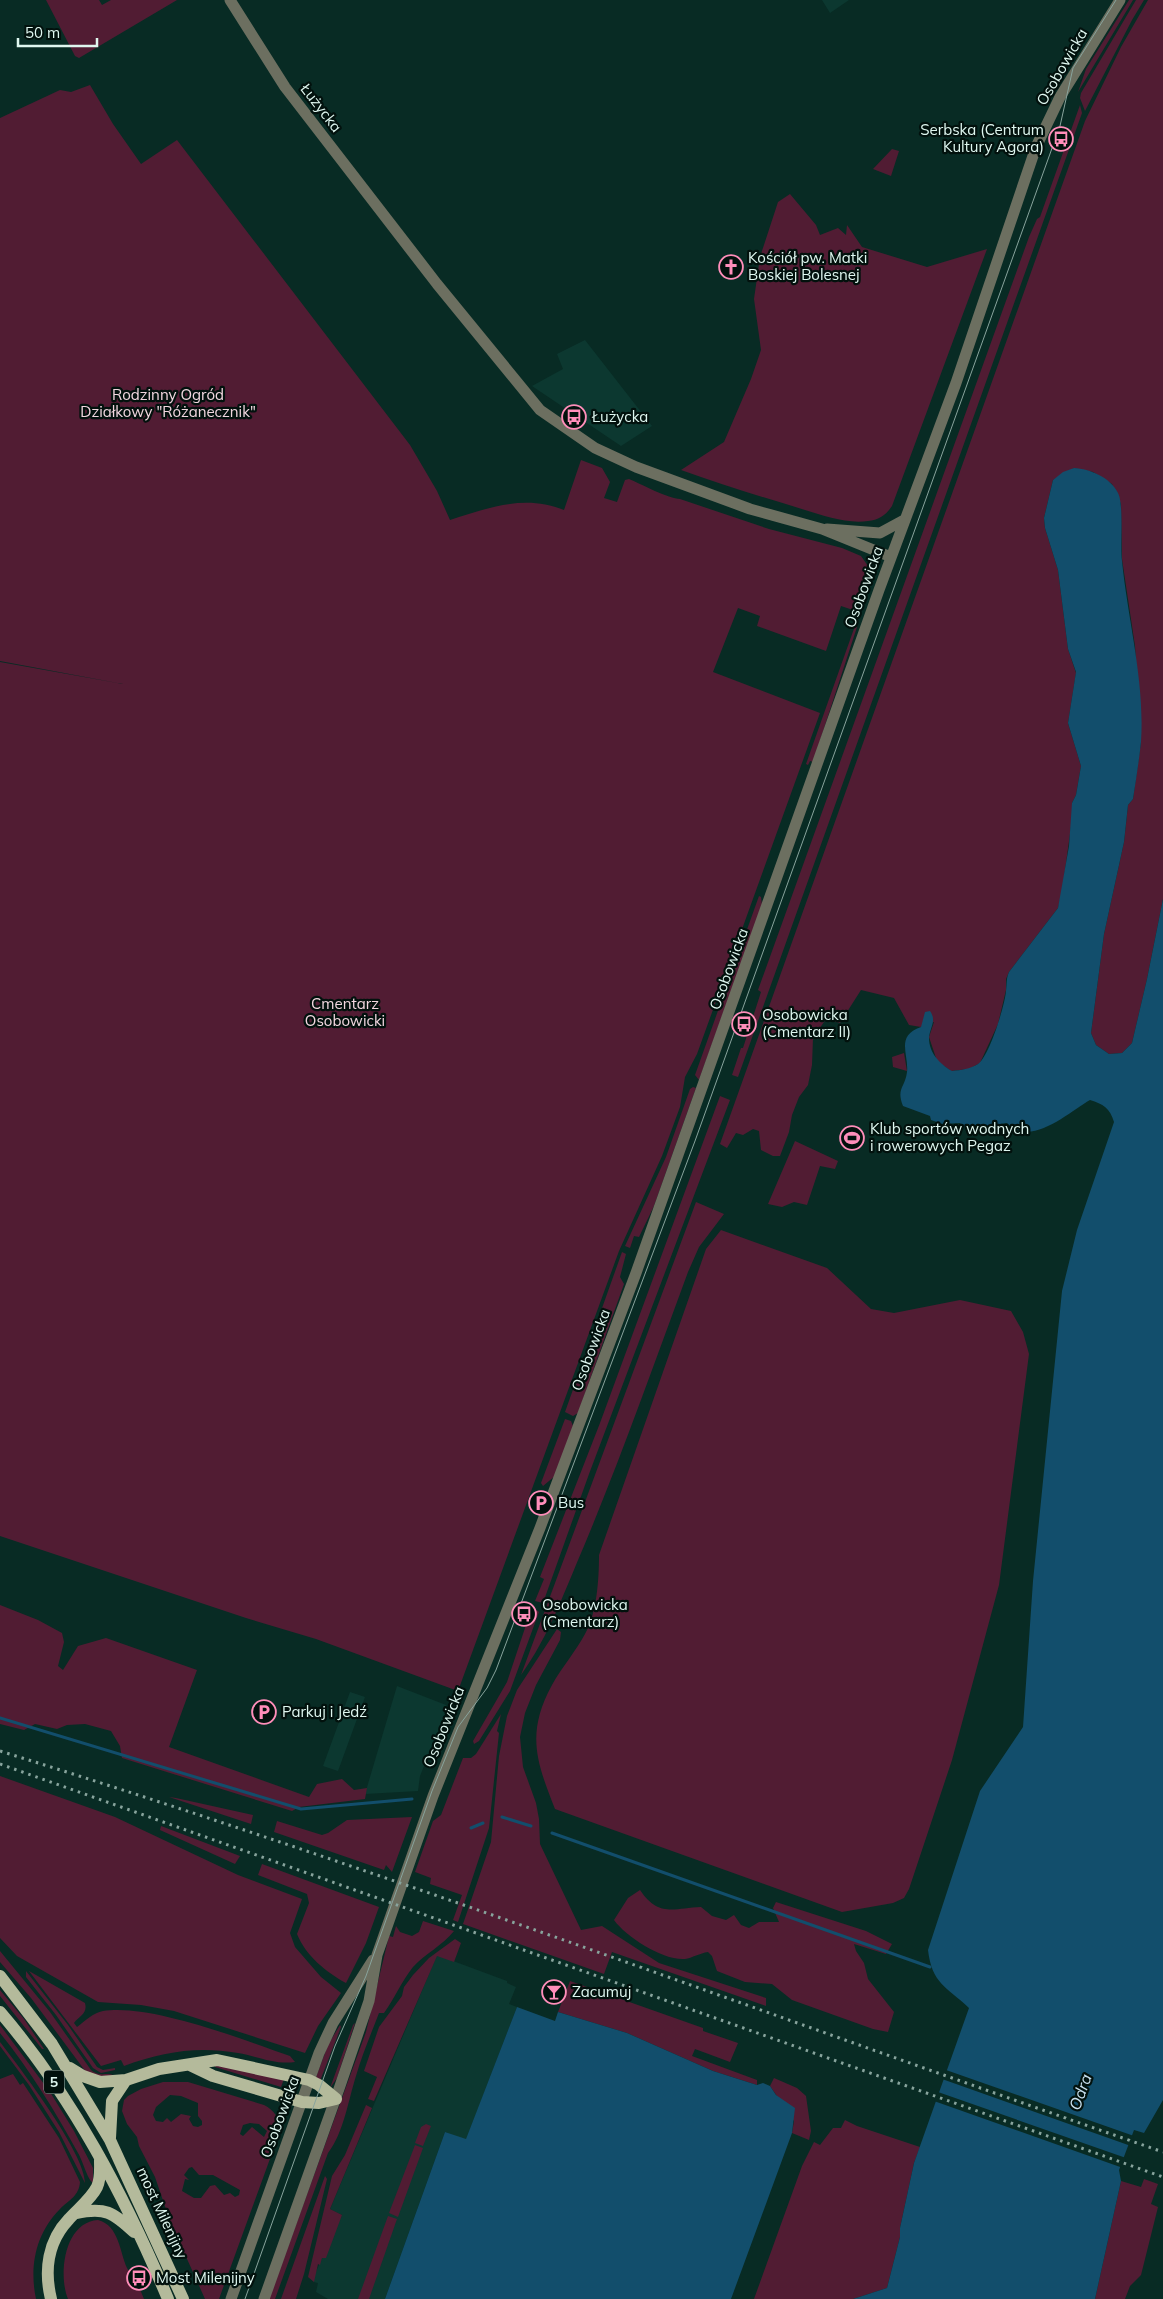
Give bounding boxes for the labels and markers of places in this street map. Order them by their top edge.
place label: Serbska (Centrum Kultury Agora) [920,120,1044,156]
bus stop icon: Serbska (Centrum Kultury Agora) [1048,126,1074,152]
place label: Kościół pw. Matki Boskiej Bolesnej [748,248,867,284]
church icon: Kościół pw. Matki Boskiej Bolesnej [718,254,744,280]
bus stop icon: Łużycka [561,404,587,430]
place label: Łużycka [591,407,648,426]
place label: Osobowicka (Cmentarz II) [762,1005,851,1041]
bus stop icon: Osobowicka (Cmentarz II) [731,1011,757,1037]
place label: Klub sportów wodnych i rowerowych Pegaz [870,1119,1029,1155]
sports icon: Klub sportów wodnych i rowerowych Pegaz [839,1125,865,1151]
parking icon: Bus [528,1490,554,1516]
place label: Bus [558,1493,584,1512]
place label: Osobowicka (Cmentarz) [542,1595,628,1631]
bus stop icon: Osobowicka (Cmentarz) [511,1601,537,1627]
parking icon: Parkuj i Jedź [251,1699,277,1725]
place label: Parkuj i Jedź [282,1702,367,1721]
bar icon: Zacumuj [541,1979,567,2005]
place label: Zacumuj [572,1982,631,2001]
bus stop icon: Most Milenijny [126,2265,152,2291]
place label: Most Milenijny [156,2268,255,2287]

